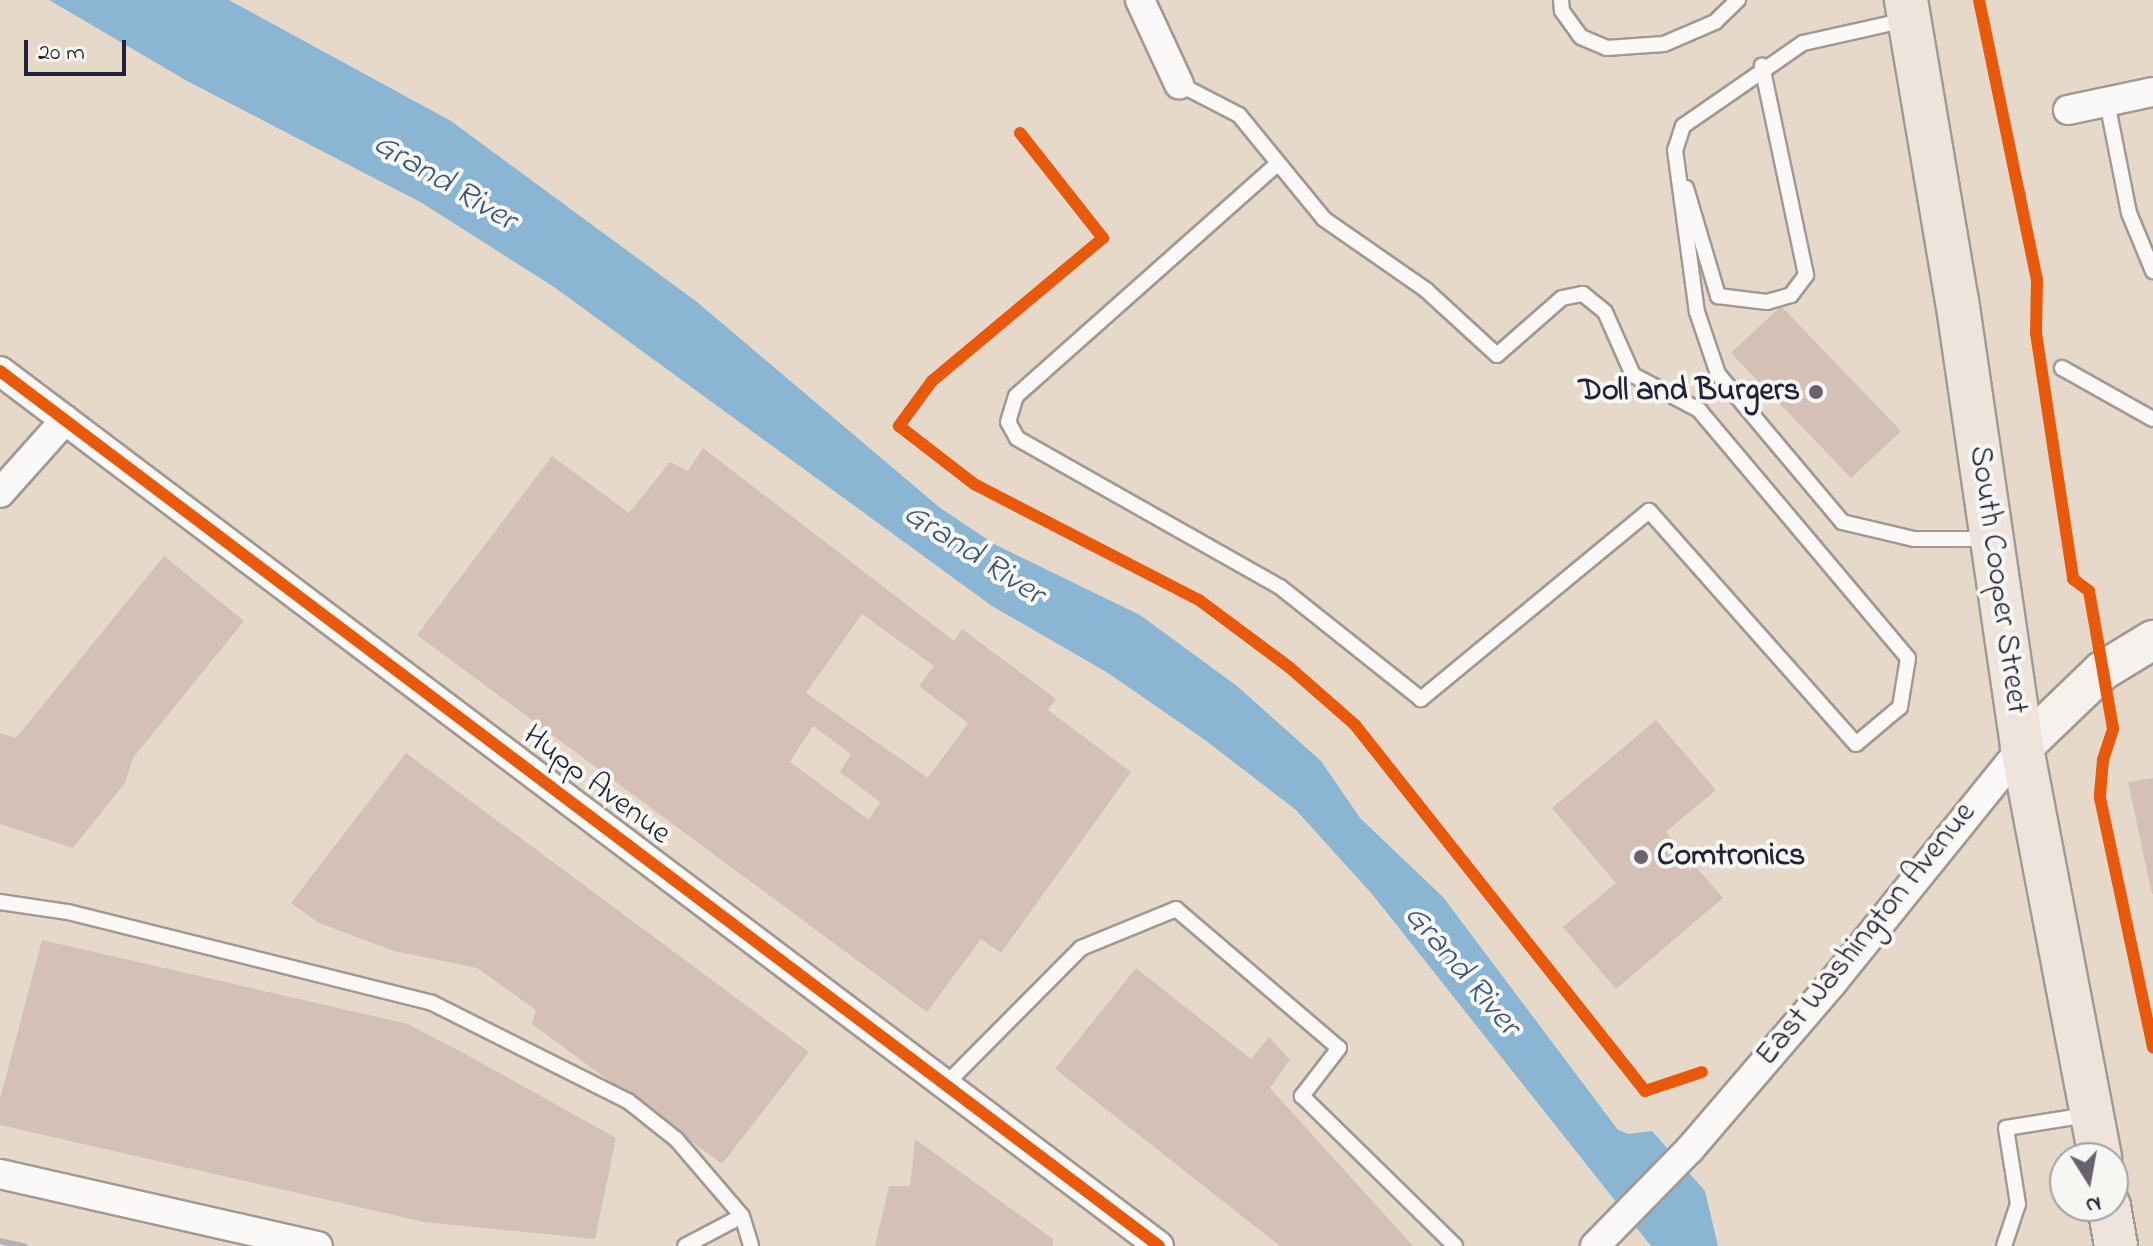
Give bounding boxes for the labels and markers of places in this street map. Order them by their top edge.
place label: Doll and Burgers [1578,373,1800,411]
marker: Doll and Burgers [1807,383,1825,401]
place label: Comtronics [1657,838,1805,876]
marker: Comtronics [1632,848,1650,866]

